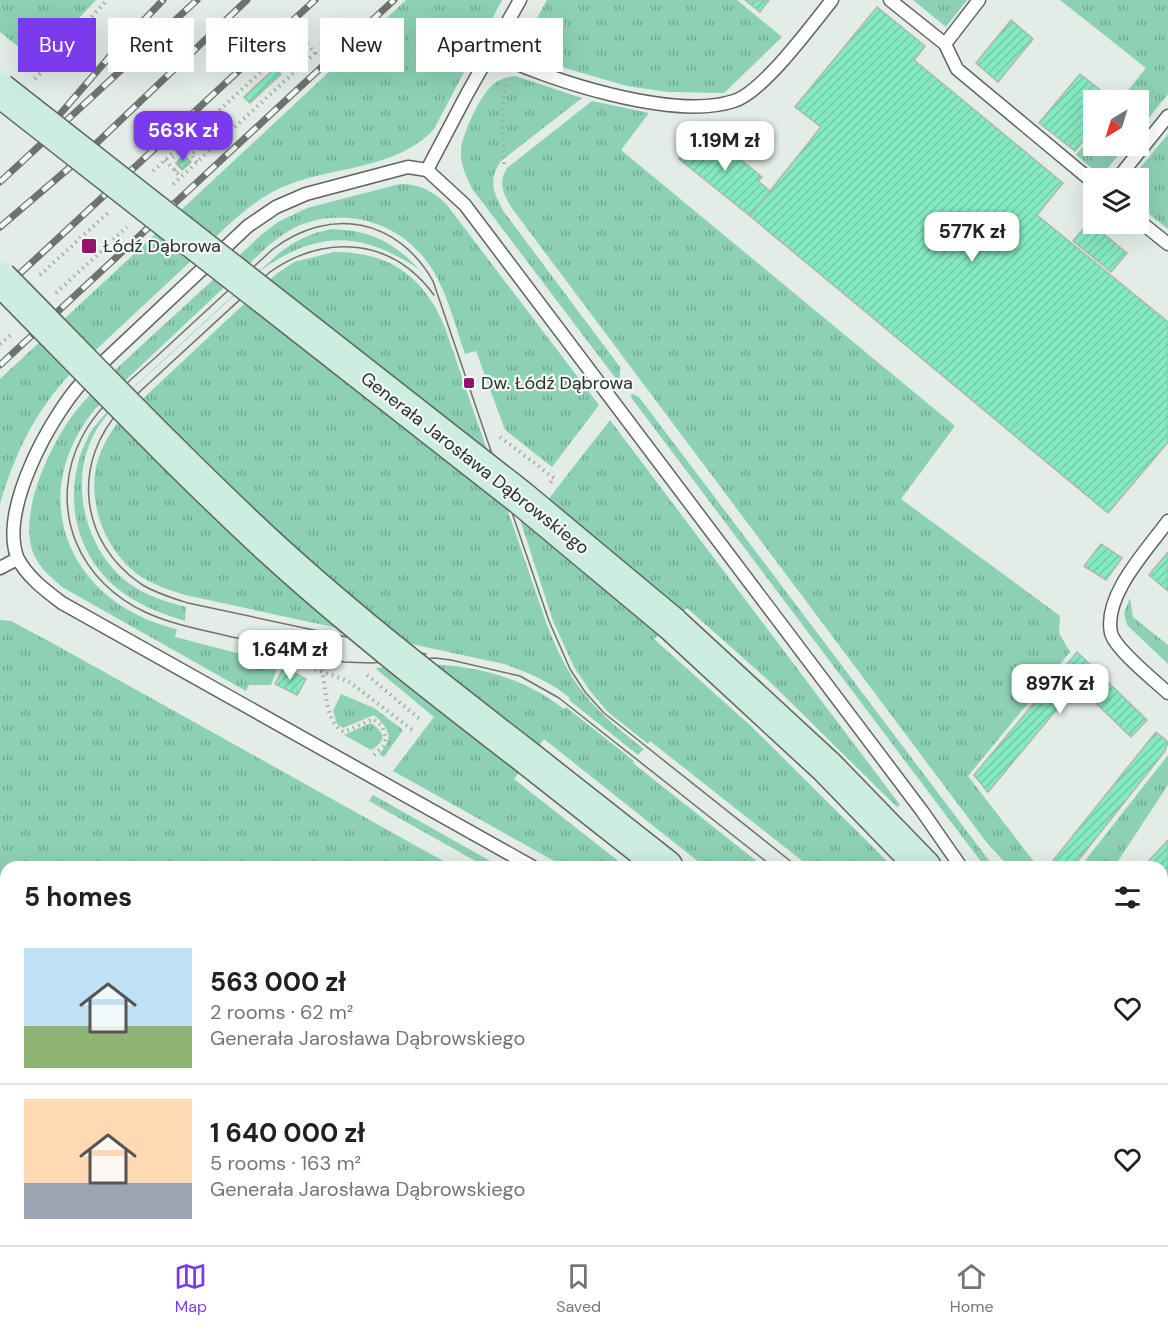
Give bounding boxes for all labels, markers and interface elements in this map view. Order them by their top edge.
chip: Buy [18,18,96,72]
chip: Rent [108,18,194,72]
chip: Filters [206,18,308,72]
chip: New [320,18,404,72]
chip: Apartment [416,18,563,72]
north arrow [1083,90,1149,156]
map controls [1083,90,1149,234]
pin: 563K zł [128,111,238,162]
text: 563K zł [148,117,218,143]
pin: 1.19M zł [663,121,787,172]
text: 1.19M zł [690,127,760,153]
button: layers [1083,168,1149,234]
pin: 577K zł [917,212,1027,263]
text: 577K zł [938,218,1006,244]
place label: Łódź Dąbrowa [103,234,221,258]
marker: Łódź Dąbrowa [80,237,98,255]
street label: Generała Jarosława Dąbrowskiego [356,366,594,560]
place label: Dw. Łódź Dąbrowa [481,371,633,395]
marker: Dw. Łódź Dąbrowa [462,376,476,390]
pin: 1.64M zł [228,630,352,681]
text: 1.64M zł [252,636,328,662]
pin: 897K zł [1005,664,1115,715]
text: 897K zł [1026,670,1094,696]
text: 5 homes [24,880,132,914]
icon: filters [1111,881,1144,914]
text: 563 000 zł [210,965,346,999]
icon: home [72,972,144,1044]
icon: heart [1111,992,1144,1025]
text: 2 rooms · 62 m² [210,999,353,1025]
text: Generała Jarosława Dąbrowskiego [210,1025,525,1051]
text: 1 640 000 zł [210,1116,365,1150]
icon: home [72,1123,144,1195]
icon: heart [1111,1143,1144,1176]
text: 5 rooms · 163 m² [210,1150,361,1176]
text: Generała Jarosława Dąbrowskiego [210,1176,525,1202]
tab: Map [174,1260,207,1317]
tab: Saved [556,1260,601,1317]
tab: Home [950,1260,994,1317]

